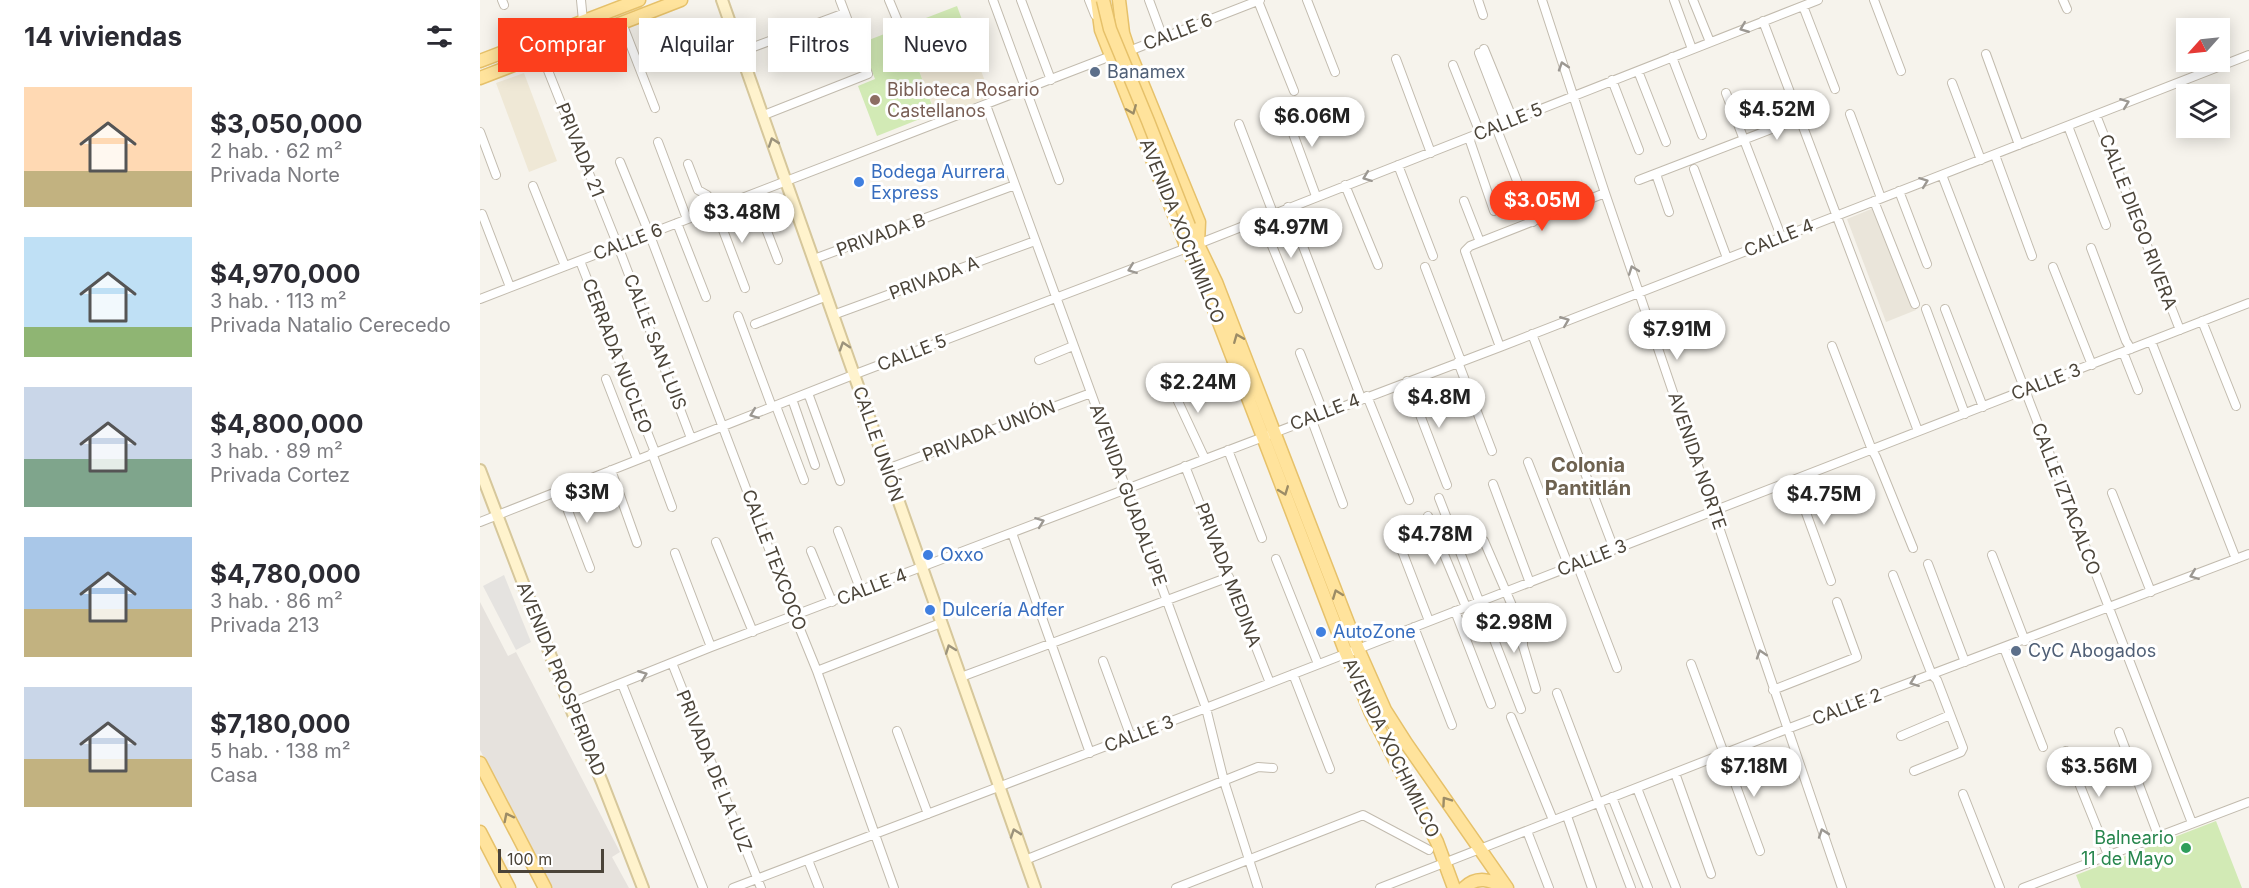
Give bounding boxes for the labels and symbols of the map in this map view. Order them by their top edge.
street label: CALLE 6 [1140,9,1215,54]
north arrow [2176,18,2230,72]
one-way arrow [1739,21,1750,33]
place label: Banamex [1107,61,1185,82]
one-way arrow [1558,61,1570,72]
marker: Banamex [1088,65,1102,79]
place label: Biblioteca Rosario Castellanos [887,79,1039,121]
pin: $4.52M [1728,90,1826,141]
marker: Biblioteca Rosario Castellanos [868,93,882,107]
pin: $6.06M [1263,97,1361,148]
street label: CALLE 5 [1470,98,1545,145]
one-way arrow [2119,98,2130,111]
street label: PRIVADA 21 [552,100,609,200]
one-way arrow [1125,104,1137,115]
street label: CALLE DIEGO RIVERA [2095,131,2182,312]
street label: AVENIDA XOCHIMILCO [1136,135,1229,326]
one-way arrow [768,137,781,148]
place label: Bodega Aurrera Express [871,161,1005,203]
one-way arrow [1363,170,1374,182]
marker: Bodega Aurrera Express [852,175,866,189]
one-way arrow [1917,177,1928,189]
pin: $3.05M [1493,181,1591,232]
pin: $3.48M [693,193,791,244]
pin: $4.97M [1242,208,1340,259]
street label: PRIVADA B [833,209,928,260]
street label: CALLE 4 [1741,214,1817,261]
street label: CALLE 6 [590,219,665,264]
street label: PRIVADA A [886,252,981,303]
one-way arrow [1127,262,1138,274]
one-way arrow [1627,265,1640,276]
street label: CALLE SAN LUIS [620,271,691,413]
street label: CERRADA NUCLEO [578,275,657,436]
pin: $7.91M [1628,310,1726,361]
one-way arrow [1560,315,1570,328]
street label: CALLE 5 [874,330,949,375]
one-way arrow [1233,333,1246,344]
one-way arrow [839,341,851,352]
street label: CALLE 3 [2008,359,2083,404]
pin: $2.24M [1149,363,1247,414]
pin: $4.8M [1397,378,1481,429]
street label: CALLE UNIÓN [849,383,909,504]
street label: CALLE 4 [1287,389,1363,434]
street label: AVENIDA NORTE [1664,389,1731,532]
street label: PRIVADA UNIÓN [919,395,1058,466]
street label: AVENIDA GUADALUPE [1086,401,1171,589]
one-way arrow [749,407,760,419]
street label: CALLE IZTACALCO [2028,420,2105,578]
district label: Colonia Pantitlán [1545,453,1631,500]
pin: $3M [558,473,616,524]
pin: $4.75M [1775,475,1873,526]
one-way arrow [1277,484,1289,495]
street label: CALLE TEXCOCO [738,486,811,633]
street label: PRIVADA MEDINA [1191,500,1266,650]
pin: $4.78M [1386,515,1484,566]
one-way arrow [1034,517,1045,529]
street label: CALLE 3 [1554,535,1629,580]
place label: Oxxo [940,544,984,565]
marker: Oxxo [921,548,935,562]
street label: CALLE 4 [834,564,910,609]
one-way arrow [2190,568,2201,580]
street label: AVENIDA PROSPERIDAD [513,579,610,779]
one-way arrow [1332,589,1345,600]
place label: Dulcería Adfer [942,599,1064,620]
marker: Dulcería Adfer [923,603,937,617]
pin: $2.98M [1465,603,1563,654]
place label: AutoZone [1333,621,1416,642]
marker: AutoZone [1314,625,1328,639]
place label: CyC Abogados [2028,640,2156,661]
one-way arrow [945,644,958,655]
marker: CyC Abogados [2009,644,2023,658]
one-way arrow [1756,649,1769,660]
street label: AVENIDA XOCHIMILCO [1339,655,1444,841]
one-way arrow [637,670,648,682]
one-way arrow [1909,674,1920,687]
street label: CALLE 2 [1809,684,1884,729]
street label: PRIVADA DE LA LUZ [672,687,757,855]
street label: CALLE 3 [1101,711,1176,756]
pin: $7.18M [1705,747,1803,798]
pin: $3.56M [2050,747,2148,798]
one-way arrow [1443,797,1454,808]
one-way arrow [504,813,516,824]
place label: Balneario 11 de Mayo [2081,827,2174,869]
one-way arrow [1010,828,1023,839]
one-way arrow [1817,828,1830,839]
marker: Balneario 11 de Mayo [2179,841,2193,855]
scale bar [498,846,604,874]

